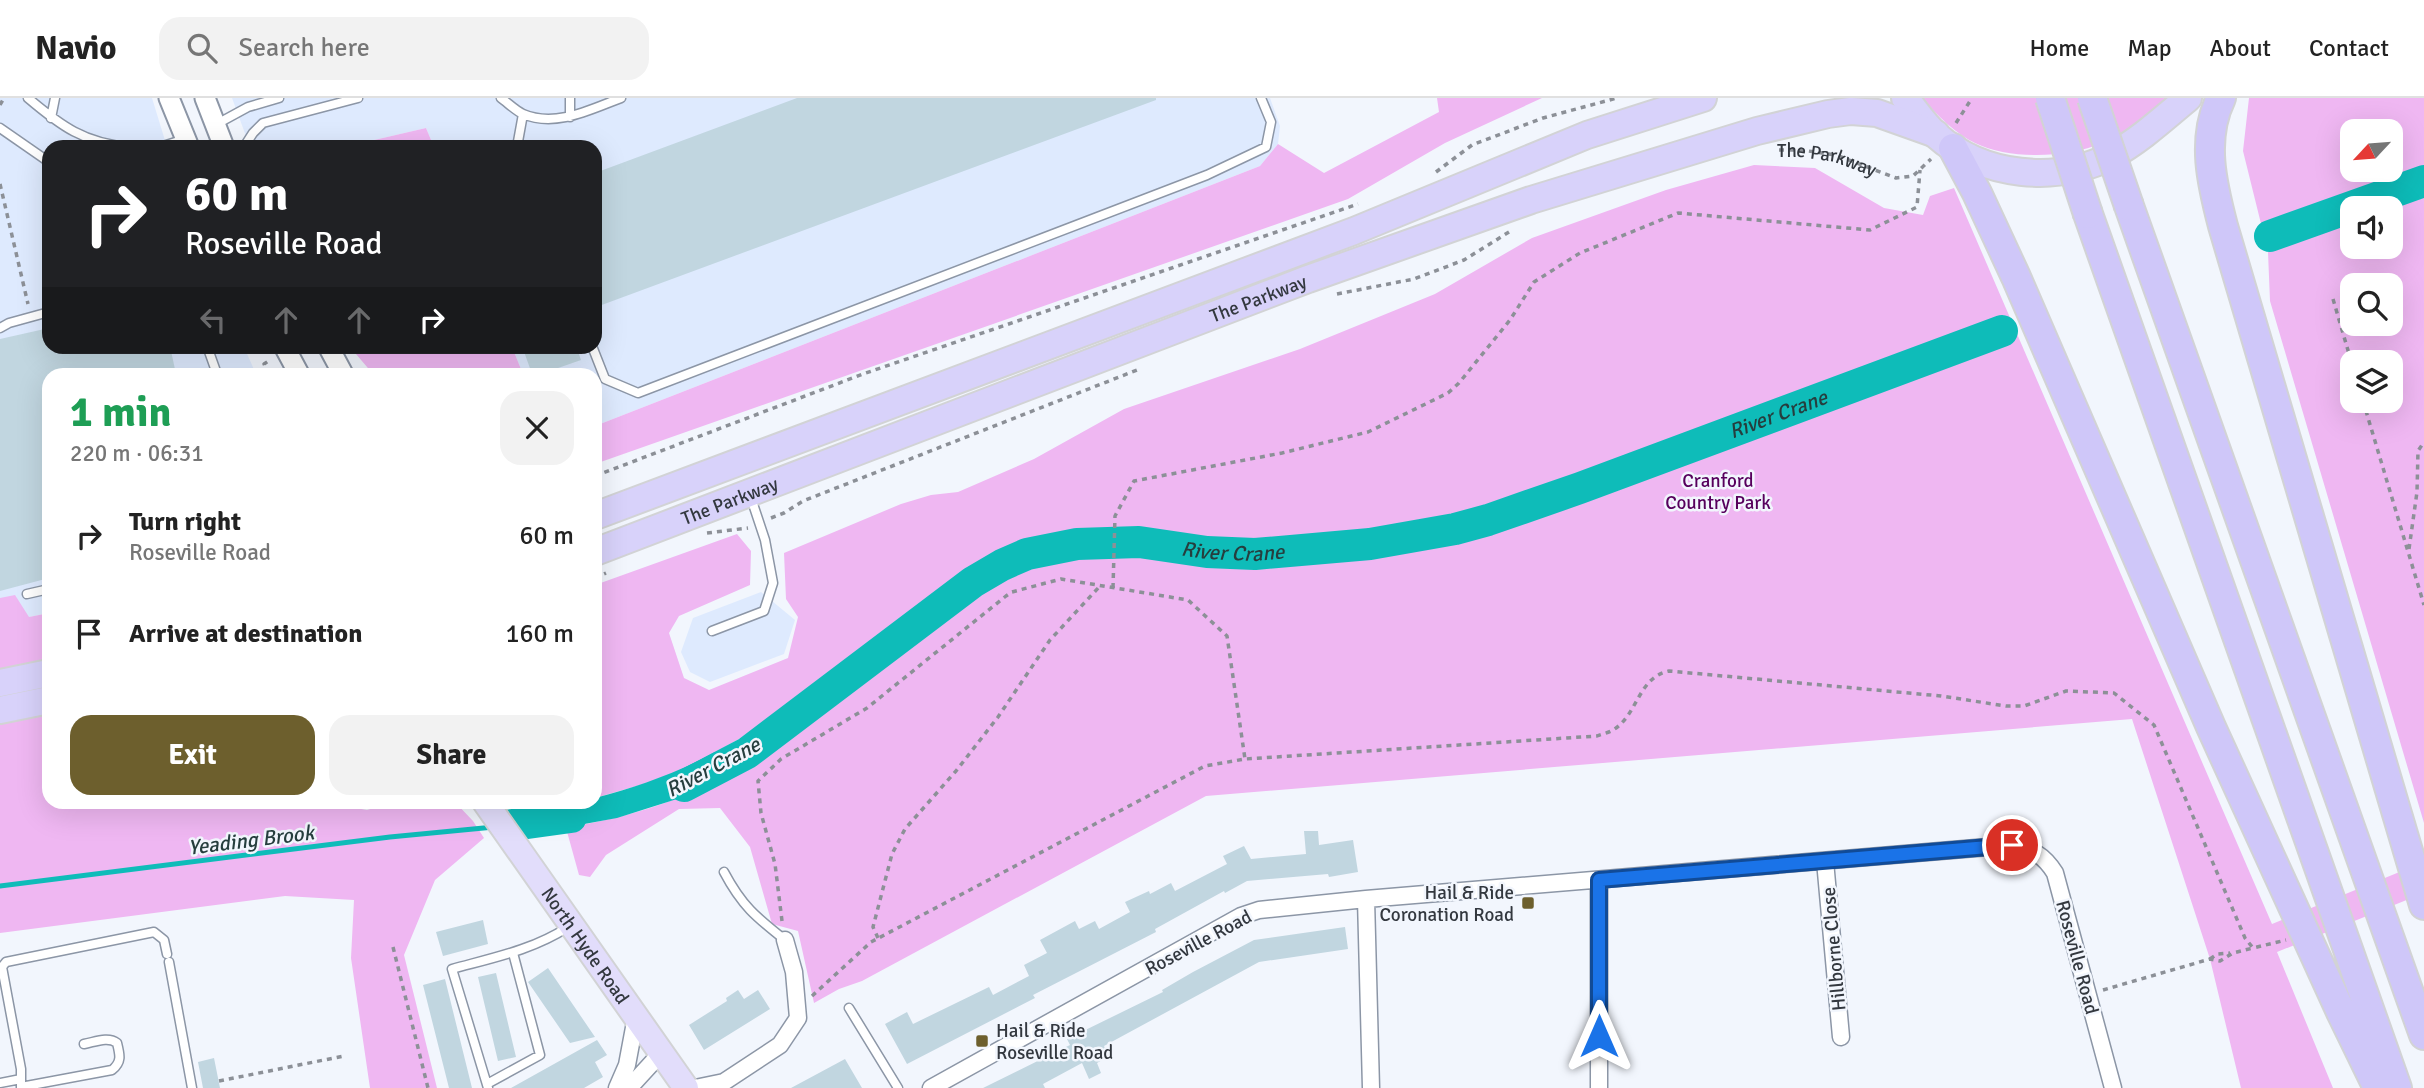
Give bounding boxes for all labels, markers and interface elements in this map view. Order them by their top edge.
search box [159,17,649,80]
text: Navio [35,28,117,69]
icon: search [183,29,221,67]
text: Search here [239,32,370,64]
text: Home [2029,33,2089,63]
text: Map [2127,33,2172,63]
text: About [2210,33,2271,63]
text: Contact [2309,33,2389,63]
north arrow [2340,119,2403,182]
map controls [2340,119,2403,413]
street label: The Parkway [1777,139,1880,182]
text: 60 m [185,164,288,224]
icon: right [70,168,161,259]
button: sound [2340,196,2403,259]
text: Roseville Road [185,224,383,263]
street label: The Parkway [1207,270,1310,328]
button: search [2340,273,2403,336]
icon: left [194,301,232,339]
icon: ahead [267,301,305,339]
icon: ahead [340,301,378,339]
icon: right [413,301,451,339]
button: layers [2340,350,2403,413]
water label: River Crane [1725,384,1832,444]
text: 1 min [70,387,171,438]
button: close [500,391,574,465]
text: 220 m · 06:31 [70,439,204,468]
park label: Cranford Country Park [1665,469,1771,515]
street label: The Parkway [678,472,782,531]
text: Turn right [129,506,241,538]
icon: right [70,517,108,555]
text: 60 m [519,520,574,552]
water label: River Crane [1180,535,1287,567]
text: Roseville Road [129,538,271,567]
icon: arrive [70,615,108,653]
text: Arrive at destination [129,618,362,650]
text: 160 m [505,618,574,650]
button: Exit [70,715,315,795]
button: Share [329,715,574,795]
water label: River Crane [661,731,766,803]
pin [1982,815,2042,875]
water label: Yeading Brook [187,819,318,861]
icon: arrive [1993,826,2031,864]
place label: Hail & Ride Coronation Road [1379,881,1514,927]
street label: North Hyde Road [535,883,634,1009]
street label: Hillborne Close [1817,886,1851,1012]
marker: Hail & Ride Coronation Road [1520,895,1536,911]
street label: Roseville Road [2050,897,2104,1017]
street label: Roseville Road [1141,905,1256,981]
position arrow [1562,999,1636,1073]
place label: Hail & Ride Roseville Road [996,1019,1113,1065]
marker: Hail & Ride Roseville Road [974,1033,990,1049]

